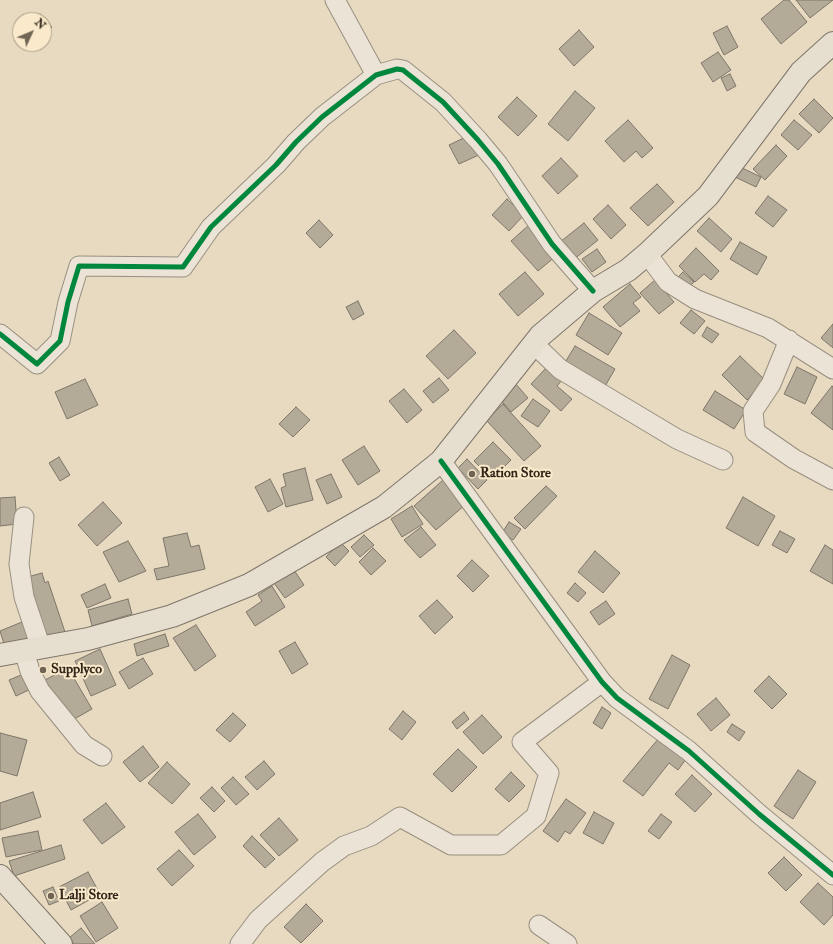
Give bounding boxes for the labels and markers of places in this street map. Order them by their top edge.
place label: Ration Store [480,466,551,482]
marker: Ration Store [467,469,477,479]
place label: Supplyco [51,662,102,678]
marker: Supplyco [38,665,48,675]
place label: Lalji Store [59,888,118,904]
marker: Lalji Store [46,891,56,901]

